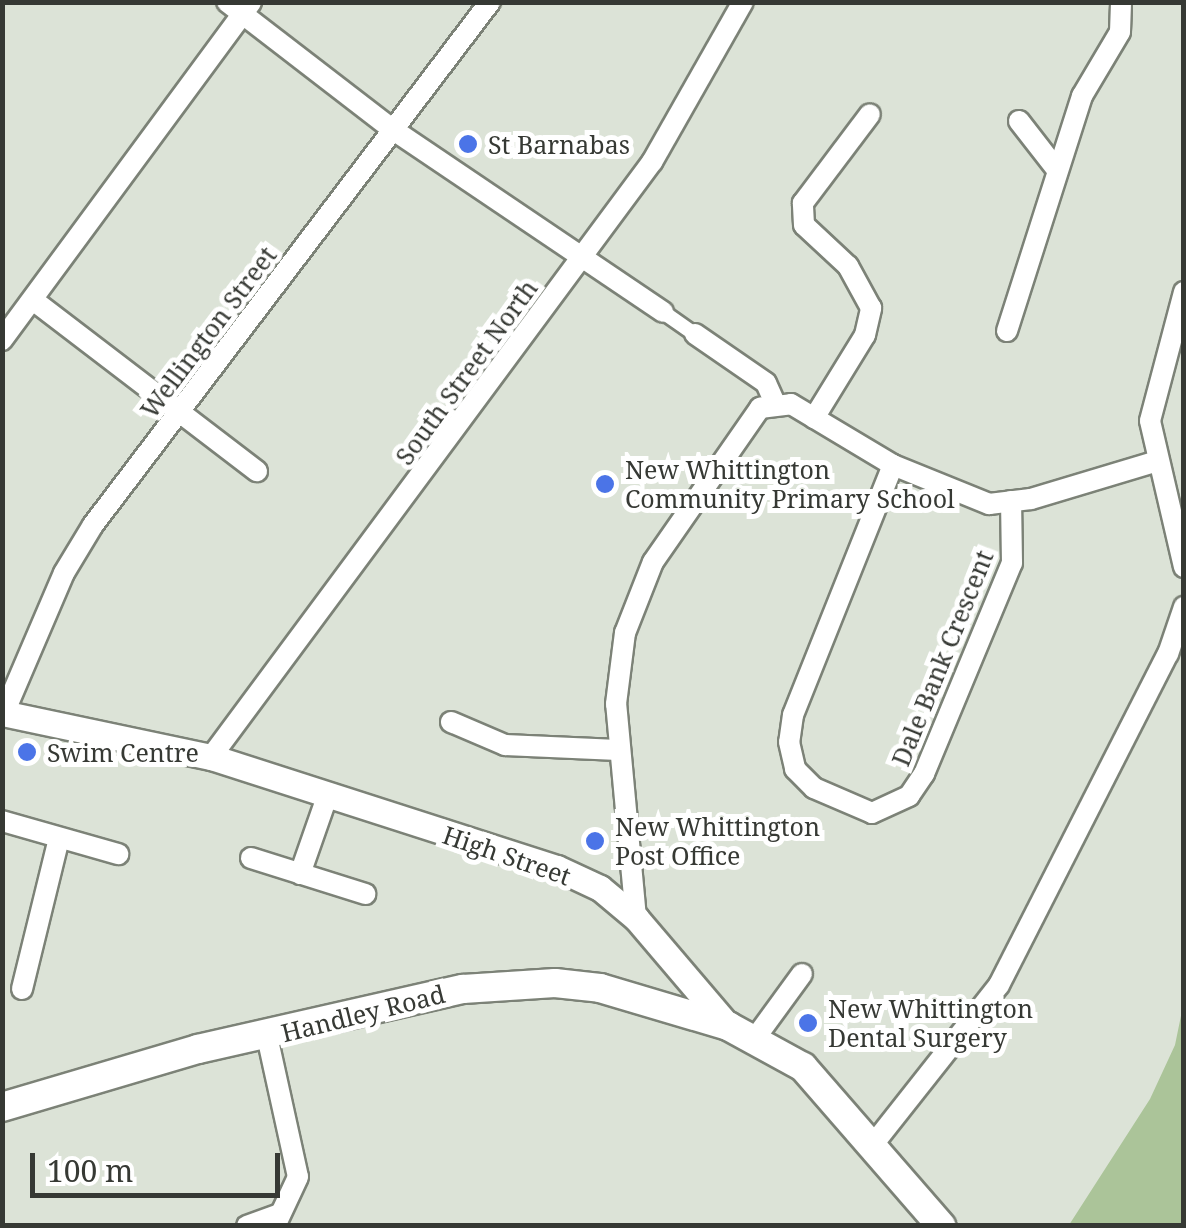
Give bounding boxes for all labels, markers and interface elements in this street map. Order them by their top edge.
place label: St Barnabas [488,129,630,159]
marker: St Barnabas [457,133,479,155]
street label: Wellington Street [134,240,282,424]
street label: South Street North [389,274,543,470]
place label: New Whittington Community Primary School [625,455,955,514]
marker: New Whittington Community Primary School [594,473,616,495]
street label: Dale Bank Crescent [885,546,999,770]
place label: Swim Centre [47,737,199,767]
marker: Swim Centre [16,741,38,763]
place label: New Whittington Post Office [615,812,820,871]
street label: High Street [439,819,575,891]
marker: New Whittington Post Office [584,830,606,852]
street label: Handley Road [278,978,448,1048]
place label: New Whittington Dental Surgery [828,994,1033,1053]
marker: New Whittington Dental Surgery [797,1012,819,1034]
scale bar [35,1133,285,1195]
text: 100 m [47,1150,133,1191]

